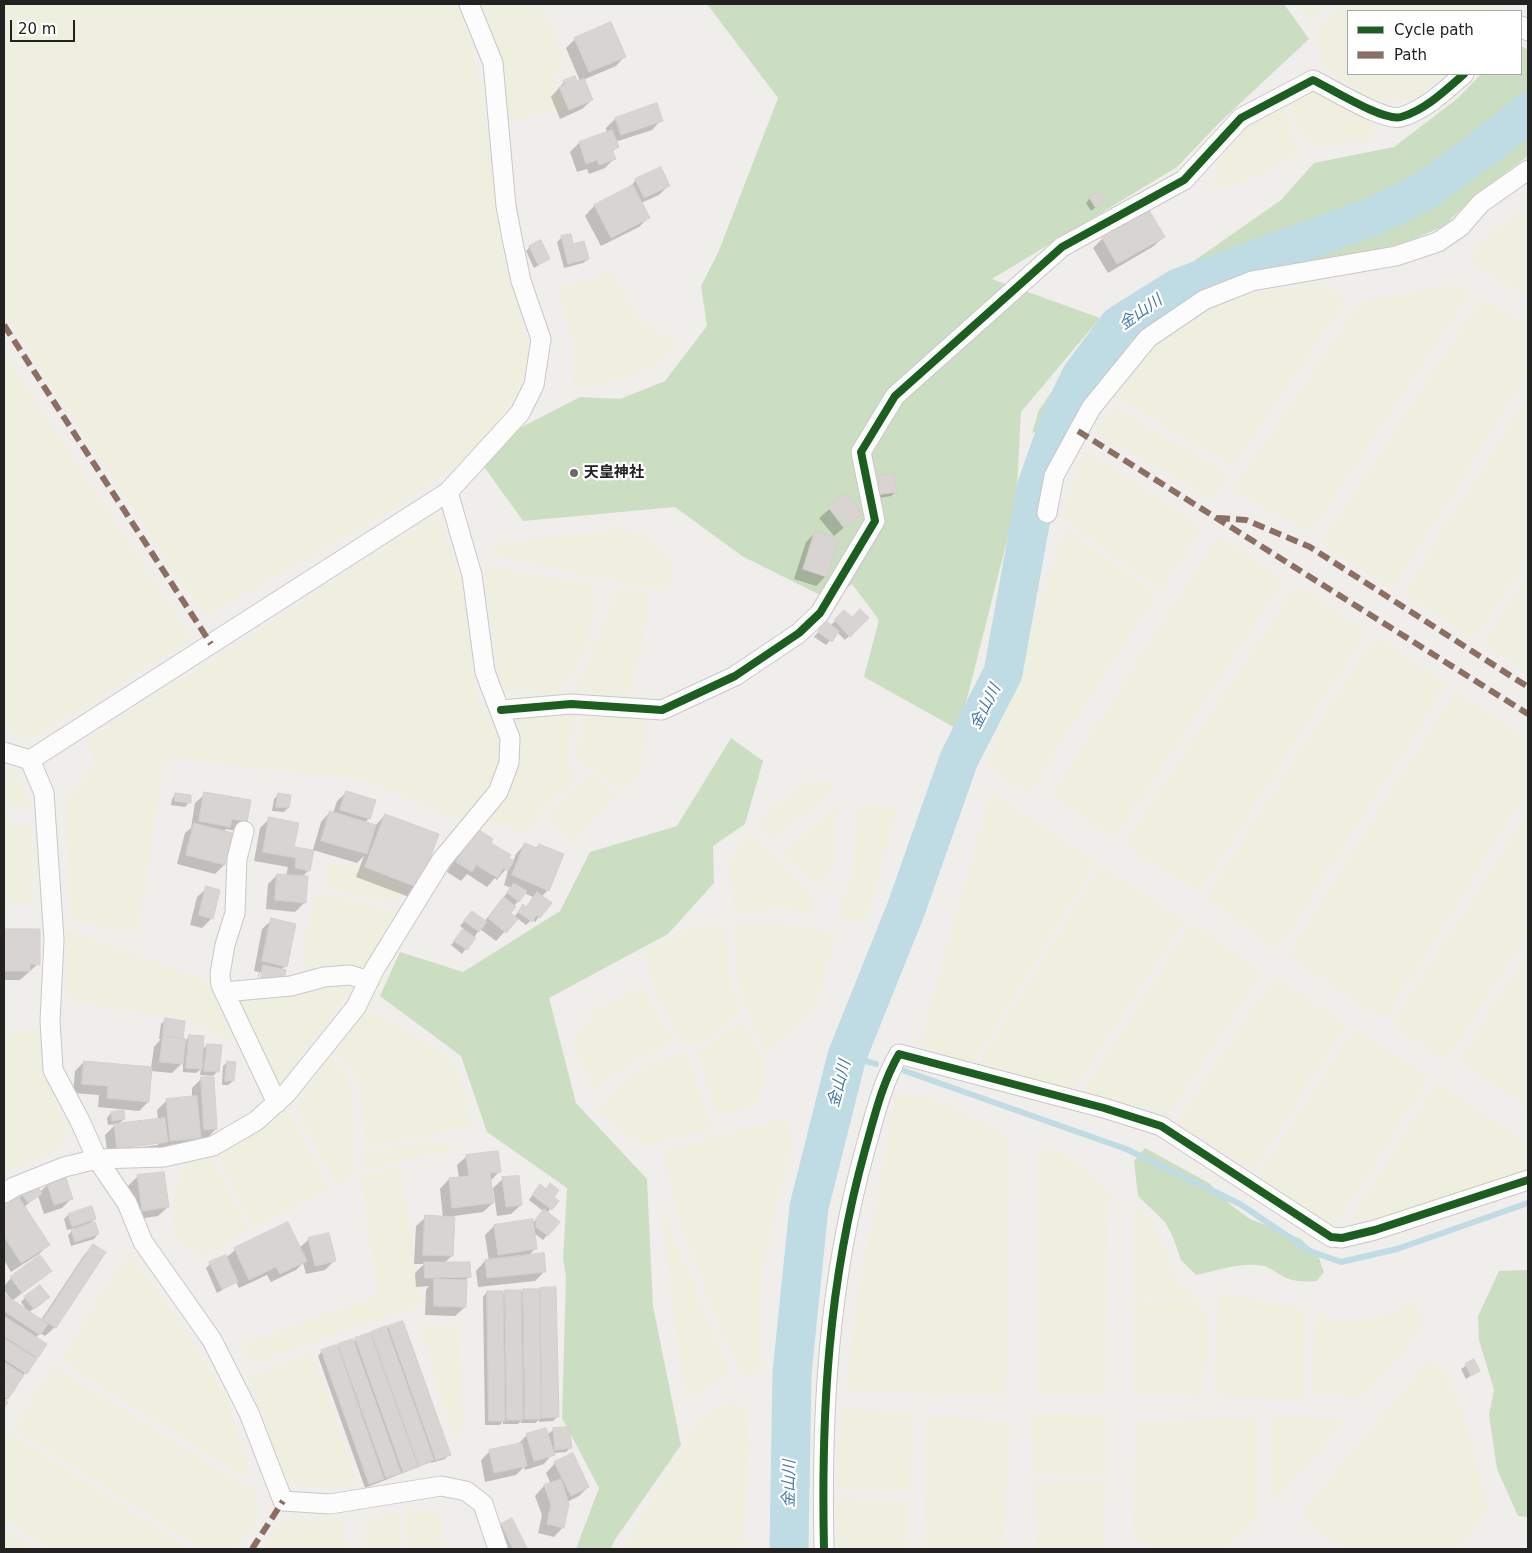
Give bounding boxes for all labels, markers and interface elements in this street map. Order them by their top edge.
scale bar [12,10,78,42]
legend [1347,10,1522,75]
text: 20 m [18,20,56,38]
text: Cycle path [1394,21,1474,39]
text: Path [1394,46,1427,64]
water label: 金山川 [1116,291,1166,335]
place label: 天皇神社 [584,464,644,482]
marker: 天皇神社 [568,467,580,479]
water label: 金山川 [967,681,1005,733]
water label: 金山川 [825,1058,855,1110]
water label: 金山川 [780,1460,800,1508]

